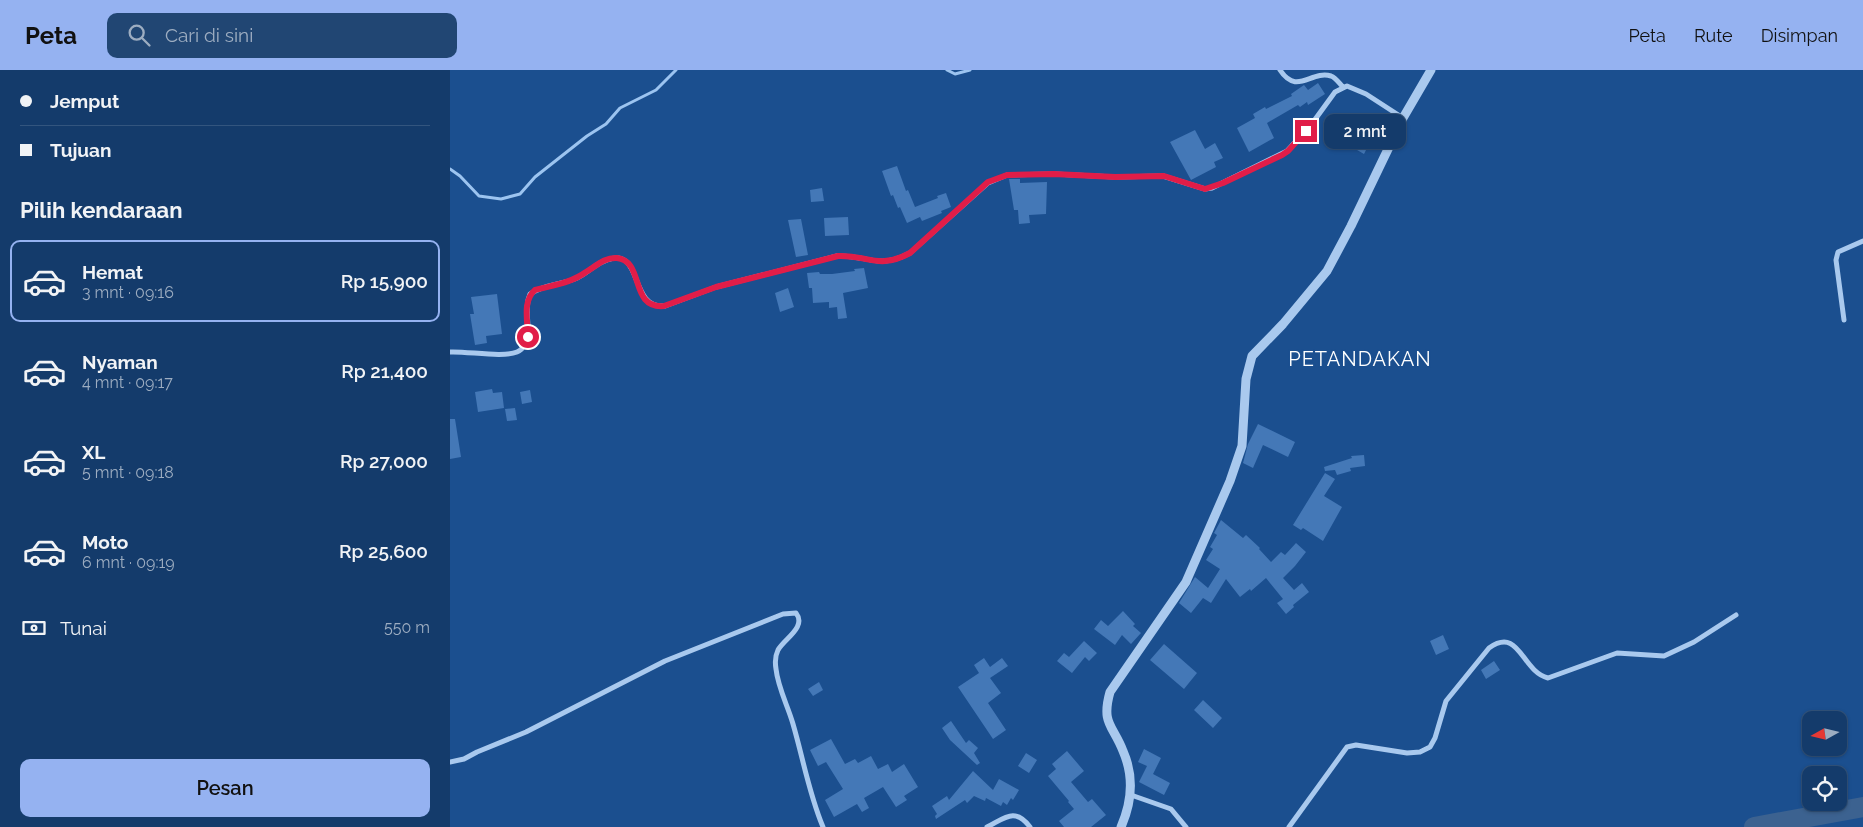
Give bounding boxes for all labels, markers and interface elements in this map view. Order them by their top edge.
search box [107,13,457,58]
text: Peta [25,21,77,50]
icon: search [125,21,153,49]
text: Cari di sini [165,24,253,46]
text: Peta [1629,25,1666,46]
text: Rute [1694,25,1733,46]
text: Disimpan [1761,25,1838,46]
text: Jemput [50,90,119,112]
callout: 2 mnt [1324,114,1406,148]
route end [1295,120,1317,142]
text: 2 mnt [1344,122,1386,141]
text: Tujuan [50,139,111,161]
text: Pilih kendaraan [20,197,182,223]
icon: car [22,259,67,304]
text: Hemat [82,261,143,283]
text: Rp 15,900 [341,270,428,292]
text: 3 mnt · 09:16 [82,283,174,302]
route start [517,326,539,348]
district label: PETANDAKAN [1288,347,1432,371]
icon: car [22,349,67,394]
text: Nyaman [82,351,158,373]
text: Rp 21,400 [341,360,428,382]
text: 4 mnt · 09:17 [82,373,173,392]
icon: car [22,439,67,484]
text: XL [82,441,105,463]
text: Rp 27,000 [340,450,428,472]
text: 5 mnt · 09:18 [82,463,174,482]
icon: car [22,529,67,574]
text: Moto [82,531,128,553]
text: Rp 25,600 [339,540,428,562]
text: 6 mnt · 09:19 [82,553,175,572]
icon: cash [20,614,48,642]
text: Tunai [60,617,107,639]
text: 550 m [384,618,430,637]
north arrow [1802,711,1848,756]
map controls [1802,711,1847,811]
button: Pesan [20,759,430,817]
button: locate [1802,766,1847,811]

